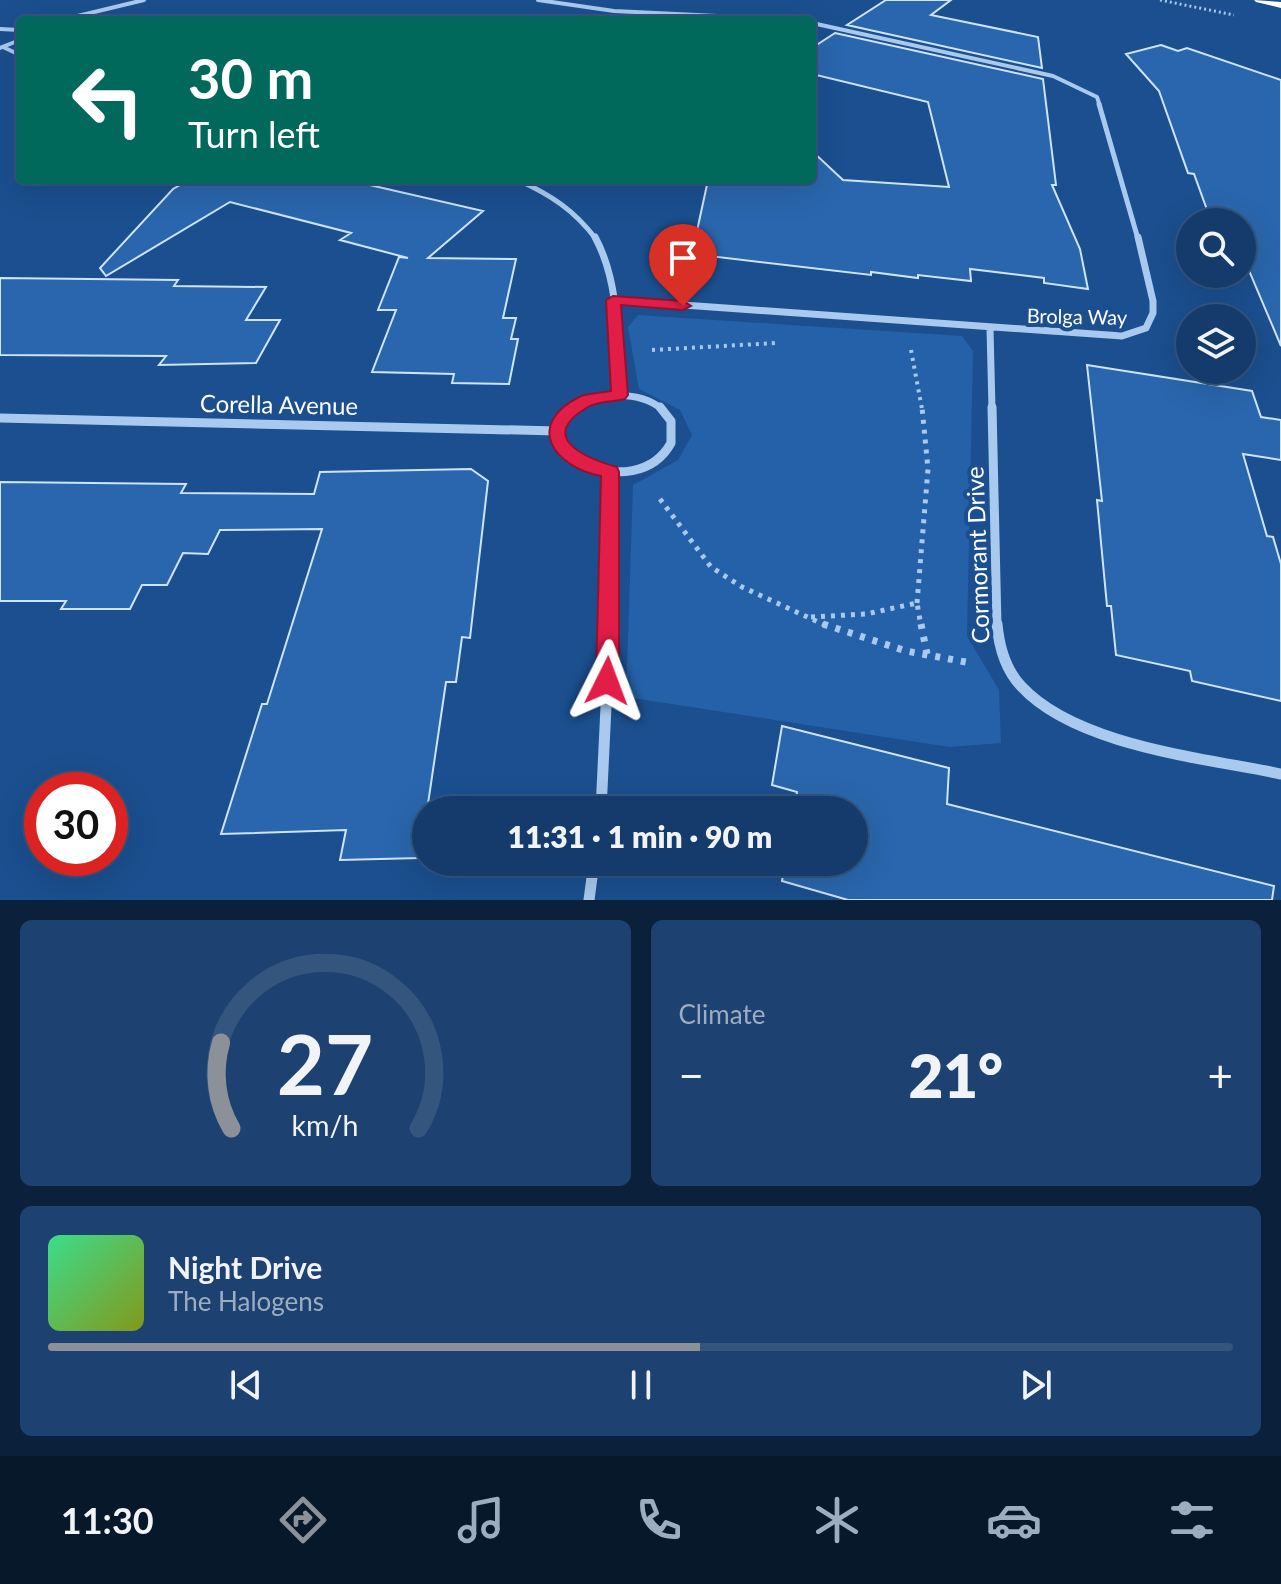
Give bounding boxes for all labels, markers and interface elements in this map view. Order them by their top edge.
text: 30 m [188,44,313,111]
icon: left [56,48,160,152]
text: Turn left [188,112,320,156]
map controls [1176,208,1256,384]
button: search [1176,208,1256,288]
pin [649,224,717,306]
icon: arrive [661,236,705,280]
street label: Brolga Way [1027,303,1128,329]
button: layers [1176,304,1256,384]
street label: Corella Avenue [200,388,358,420]
street label: Cormorant Drive [959,466,995,644]
position arrow [565,639,649,723]
speed limit sign: 30 [24,772,128,876]
text: 11:31 · 1 min · 90 m [508,818,772,854]
text: Climate [679,998,765,1030]
text: 27 [277,1013,374,1113]
text: 21° [908,1039,1003,1111]
text: − [679,1049,704,1101]
text: + [1207,1049,1233,1101]
text: km/h [292,1108,359,1142]
text: Night Drive [168,1249,322,1285]
text: The Halogens [168,1285,324,1317]
icon: previous [224,1363,268,1407]
icon: pause [619,1363,663,1407]
icon: next [1014,1363,1058,1407]
icon: directions [275,1492,331,1548]
icon: music [453,1492,509,1548]
icon: phone [631,1492,687,1548]
icon: climate [809,1492,865,1548]
icon: car [986,1492,1042,1548]
icon: filters [1164,1492,1220,1548]
text: 11:30 [61,1498,154,1542]

